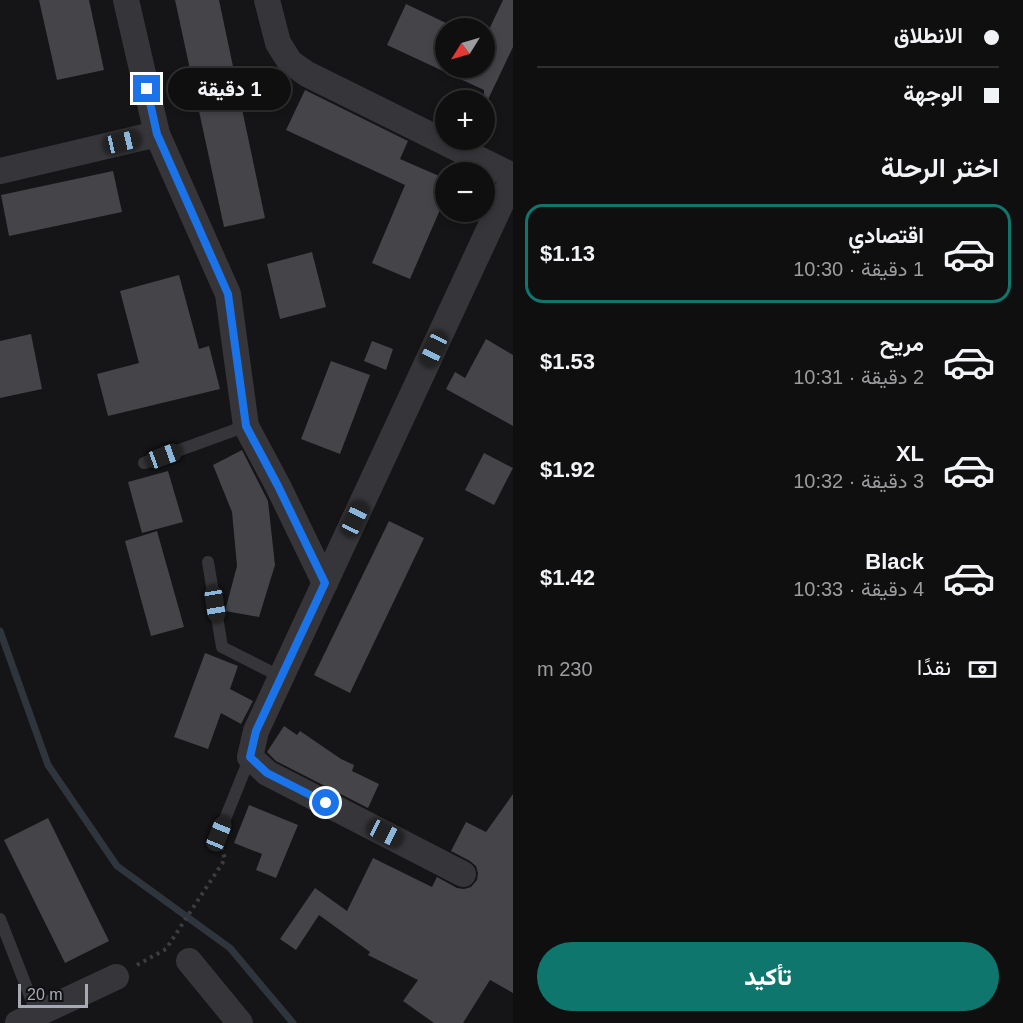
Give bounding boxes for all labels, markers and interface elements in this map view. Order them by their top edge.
north arrow [435,18,495,78]
map controls [435,18,495,222]
text: الانطلاق [894,23,963,48]
callout: 1 دقيقة [168,68,291,110]
route end [133,75,160,102]
text: 1 دقيقة [197,78,262,100]
text: الوجهة [903,81,963,106]
button: + [435,90,495,150]
car [102,129,142,155]
text: اختر الرحلة [881,153,999,183]
button: − [435,162,495,222]
text: اقتصادي [848,223,924,248]
icon: car [942,227,996,281]
text: $1.13 [540,241,595,266]
text: 1 دقيقة · 10:30 [793,258,924,280]
car [418,329,450,369]
text: مريح [880,331,924,356]
icon: car [942,335,996,389]
text: $1.53 [540,349,595,374]
text: 2 دقيقة · 10:31 [793,366,924,388]
car [144,441,184,471]
text: XL [896,441,924,466]
icon: car [942,443,996,497]
text: $1.92 [540,457,595,482]
text: 3 دقيقة · 10:32 [793,470,924,492]
car [339,499,371,539]
text: Black [865,549,924,574]
icon: car [942,551,996,605]
text: $1.42 [540,565,595,590]
text: 4 دقيقة · 10:33 [793,578,924,600]
car [203,585,227,623]
icon: cash [966,653,999,686]
text: نقدًا [917,655,951,680]
text: 230 m [537,658,593,680]
route start [312,789,339,816]
car [204,814,234,854]
car [365,817,405,849]
button: تأكيد [537,942,999,1011]
scale bar [18,981,88,1008]
text: 20 m [27,986,63,1003]

